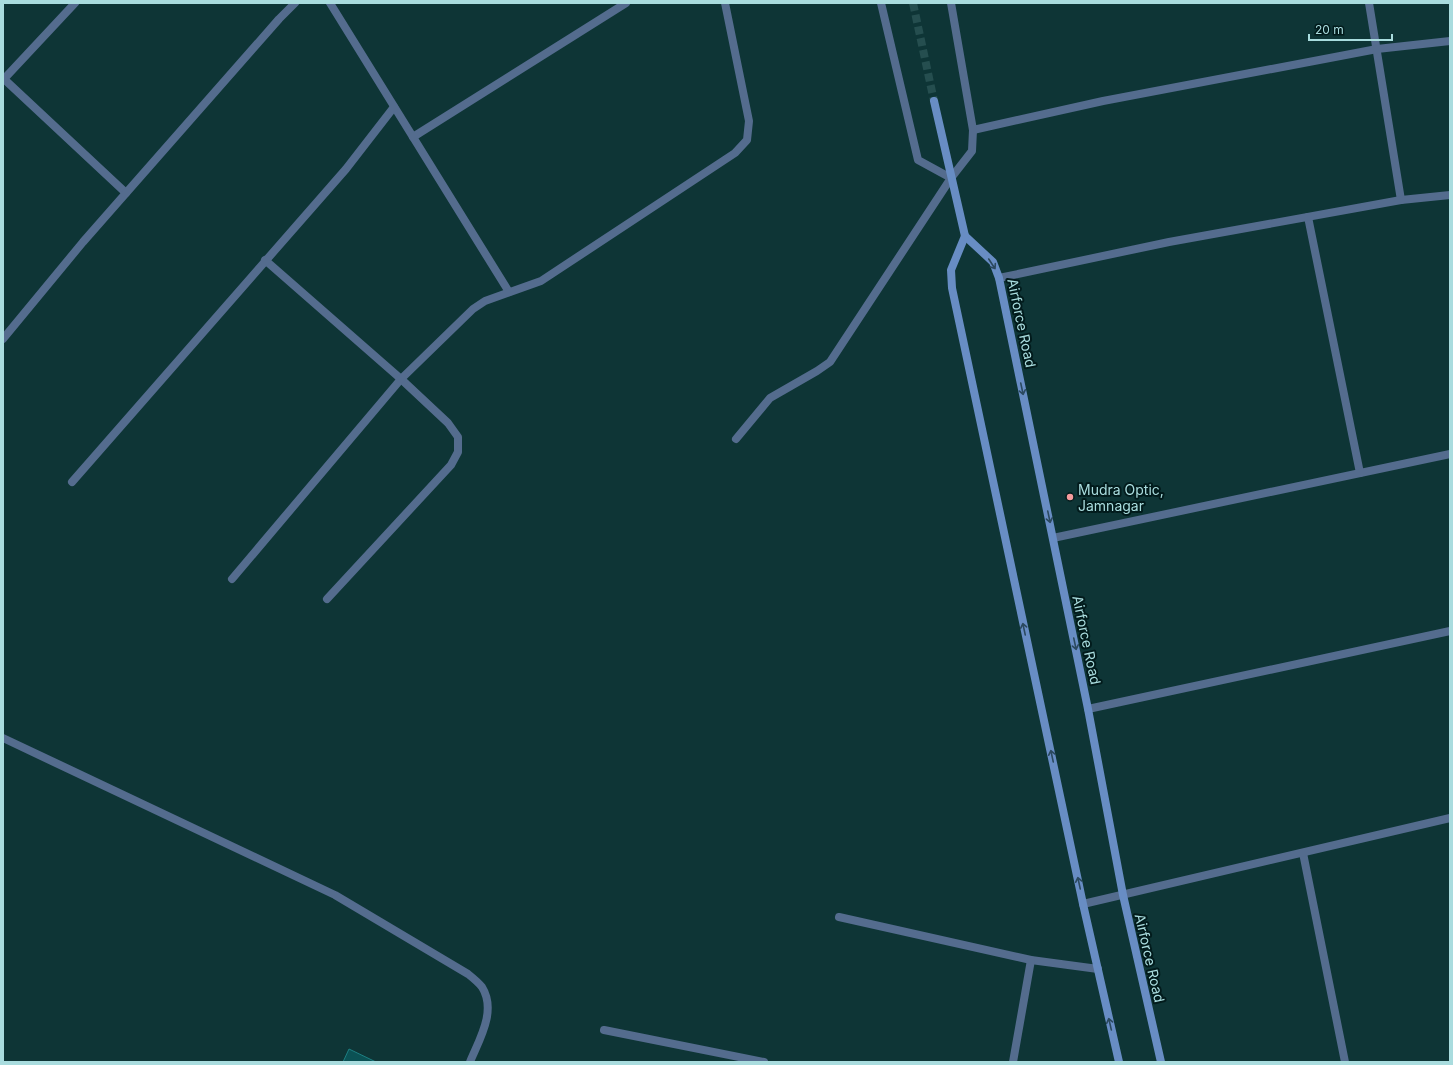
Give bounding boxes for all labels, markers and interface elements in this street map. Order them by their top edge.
scale bar [1309,16,1392,42]
text: 20 m [1315,22,1344,37]
one-way arrow [988,258,997,269]
street label: Airforce Road [1004,277,1040,369]
one-way arrow [1019,383,1027,396]
place label: Mudra Optic, Jamnagar [1078,481,1164,514]
marker: Mudra Optic, Jamnagar [1065,492,1075,502]
one-way arrow [1045,510,1053,523]
street label: Airforce Road [1069,594,1105,686]
one-way arrow [1020,623,1028,636]
one-way arrow [1071,637,1079,650]
one-way arrow [1047,750,1055,763]
one-way arrow [1074,877,1082,890]
street label: Airforce Road [1132,912,1168,1004]
one-way arrow [1106,1018,1114,1031]

